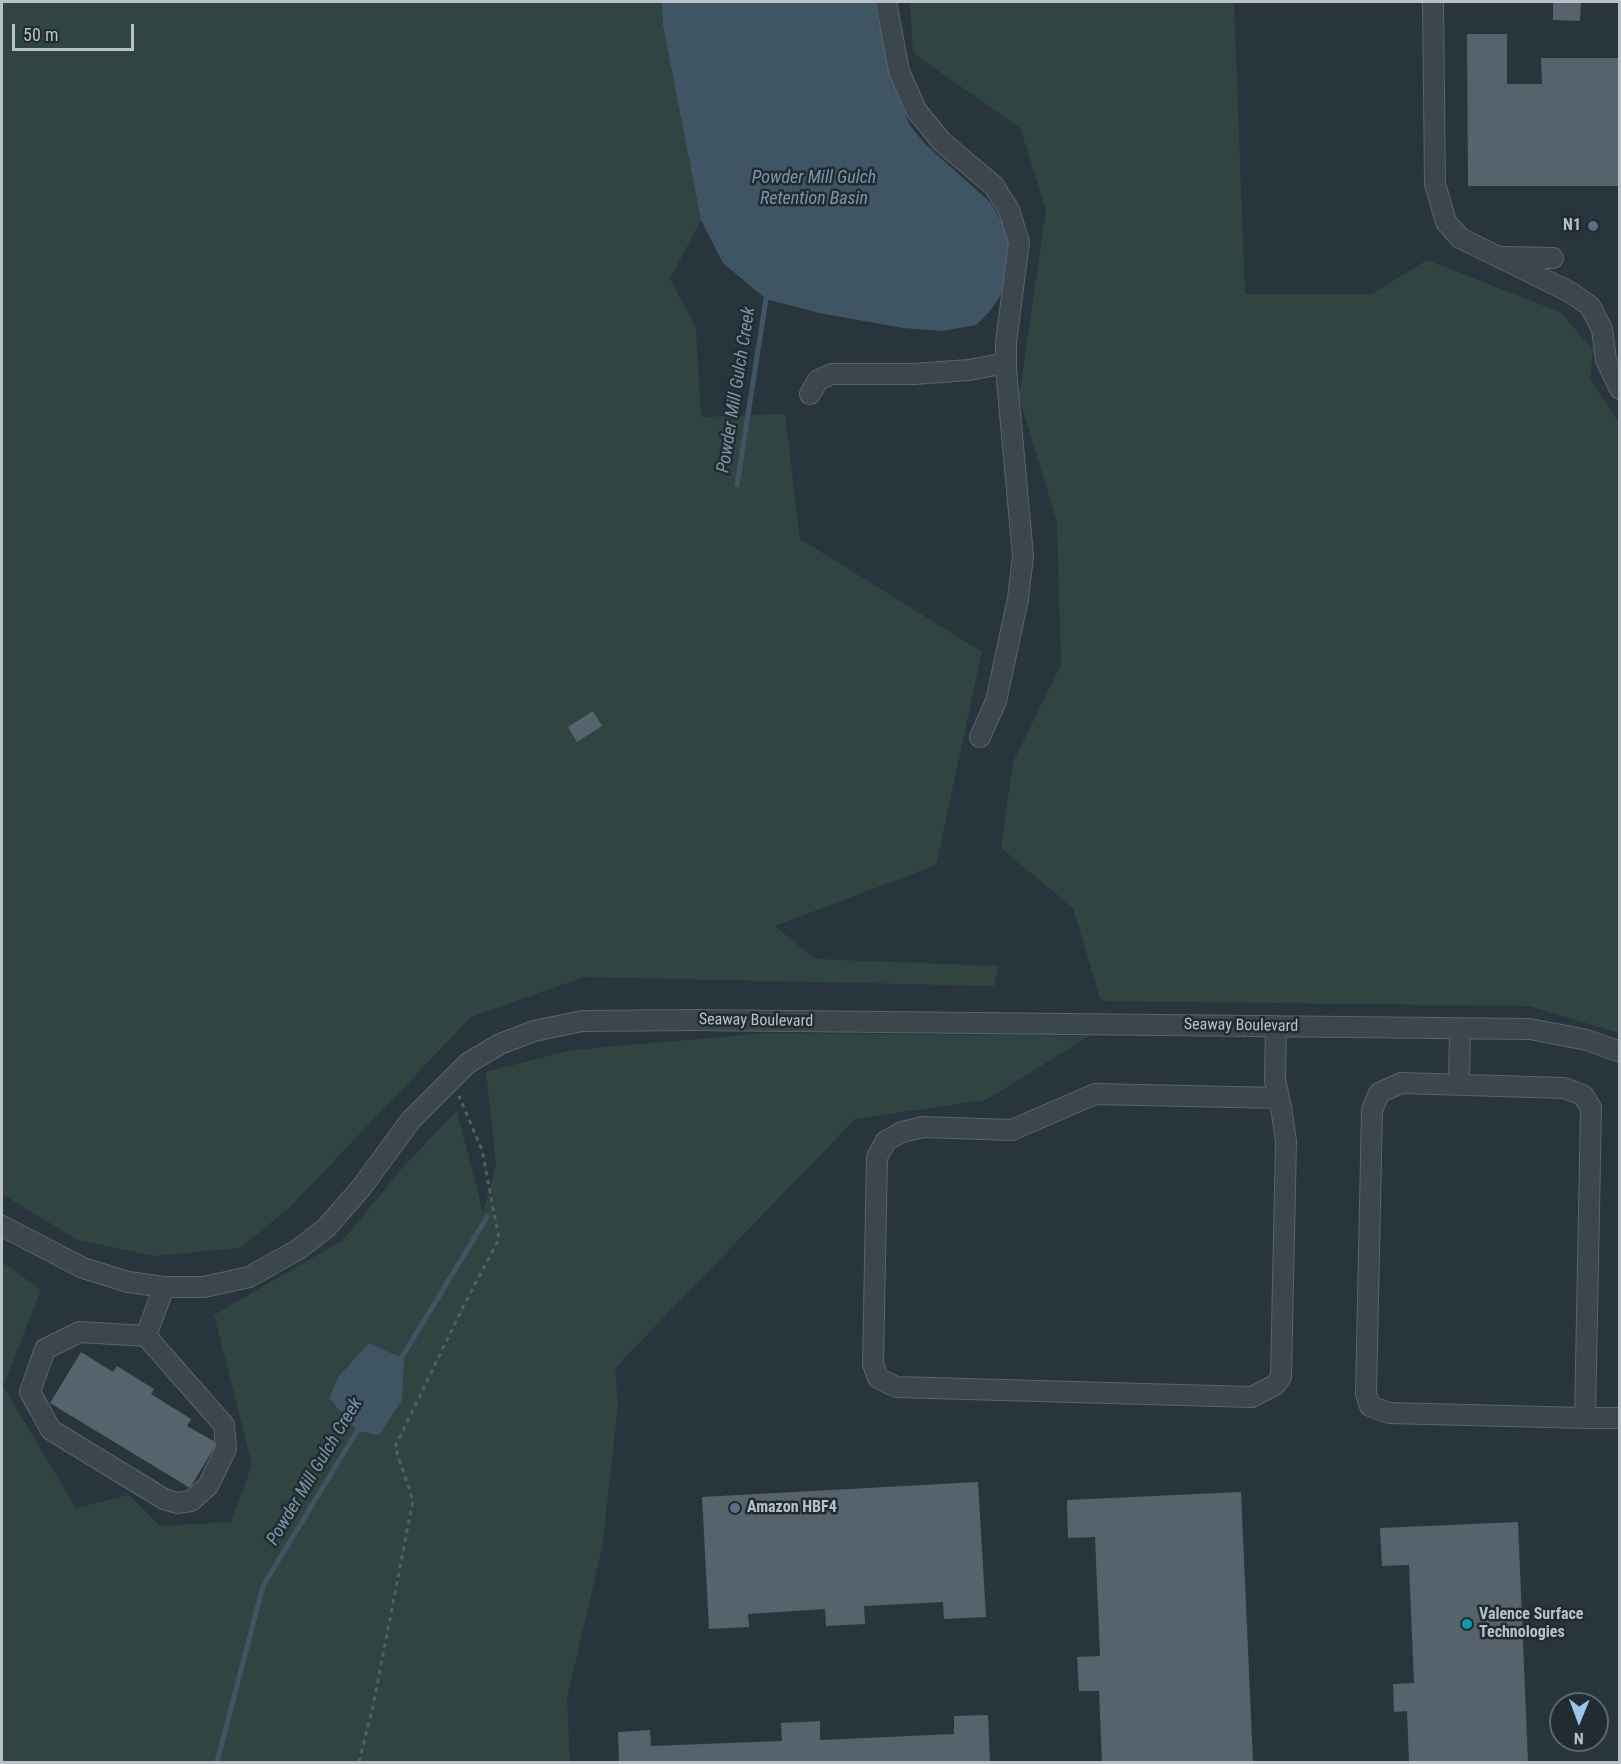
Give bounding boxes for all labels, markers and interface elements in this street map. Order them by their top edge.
scale bar [15,12,136,50]
text: 50 m [23,24,58,45]
water label: Powder Mill Gulch Retention Basin [752,167,876,210]
place label: N1 [1563,216,1581,236]
marker: N1 [1586,219,1600,233]
water label: Powder Mill Gulch Creek [713,305,761,475]
street label: Seaway Boulevard [699,1010,813,1032]
street label: Seaway Boulevard [1184,1015,1298,1037]
water label: Powder Mill Gulch Creek [263,1394,367,1550]
place label: Amazon HBF4 [747,1498,837,1518]
marker: Amazon HBF4 [728,1501,742,1515]
place label: Valence Surface Technologies [1479,1605,1583,1643]
marker: Valence Surface Technologies [1460,1617,1474,1631]
north arrow [1549,1692,1609,1752]
text: N [1574,1729,1584,1748]

